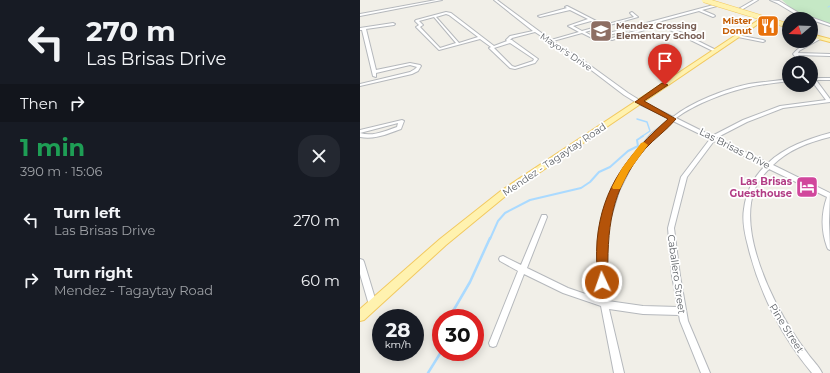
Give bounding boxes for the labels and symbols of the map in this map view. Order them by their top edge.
north arrow [782,12,818,48]
restaurant icon: Mister Donut [755,13,781,39]
place label: Mister Donut [722,15,752,36]
school or university icon: Mendez Crossing Elementary School [588,18,614,44]
place label: Mendez Crossing Elementary School [616,20,705,41]
street label: Mayor's Drive [538,30,595,73]
pin [648,44,682,85]
street label: Mendez - Tagaytay Road [500,120,609,199]
street label: Las Brisas Drive [697,125,772,172]
hotel icon: Las Brisas Guesthouse [794,174,820,200]
place label: Las Brisas Guesthouse [729,175,793,200]
street label: Caballero Street [665,234,689,315]
position arrow [581,261,623,303]
street label: Pine Street [766,301,807,355]
speed limit sign: 30 [432,309,484,361]

